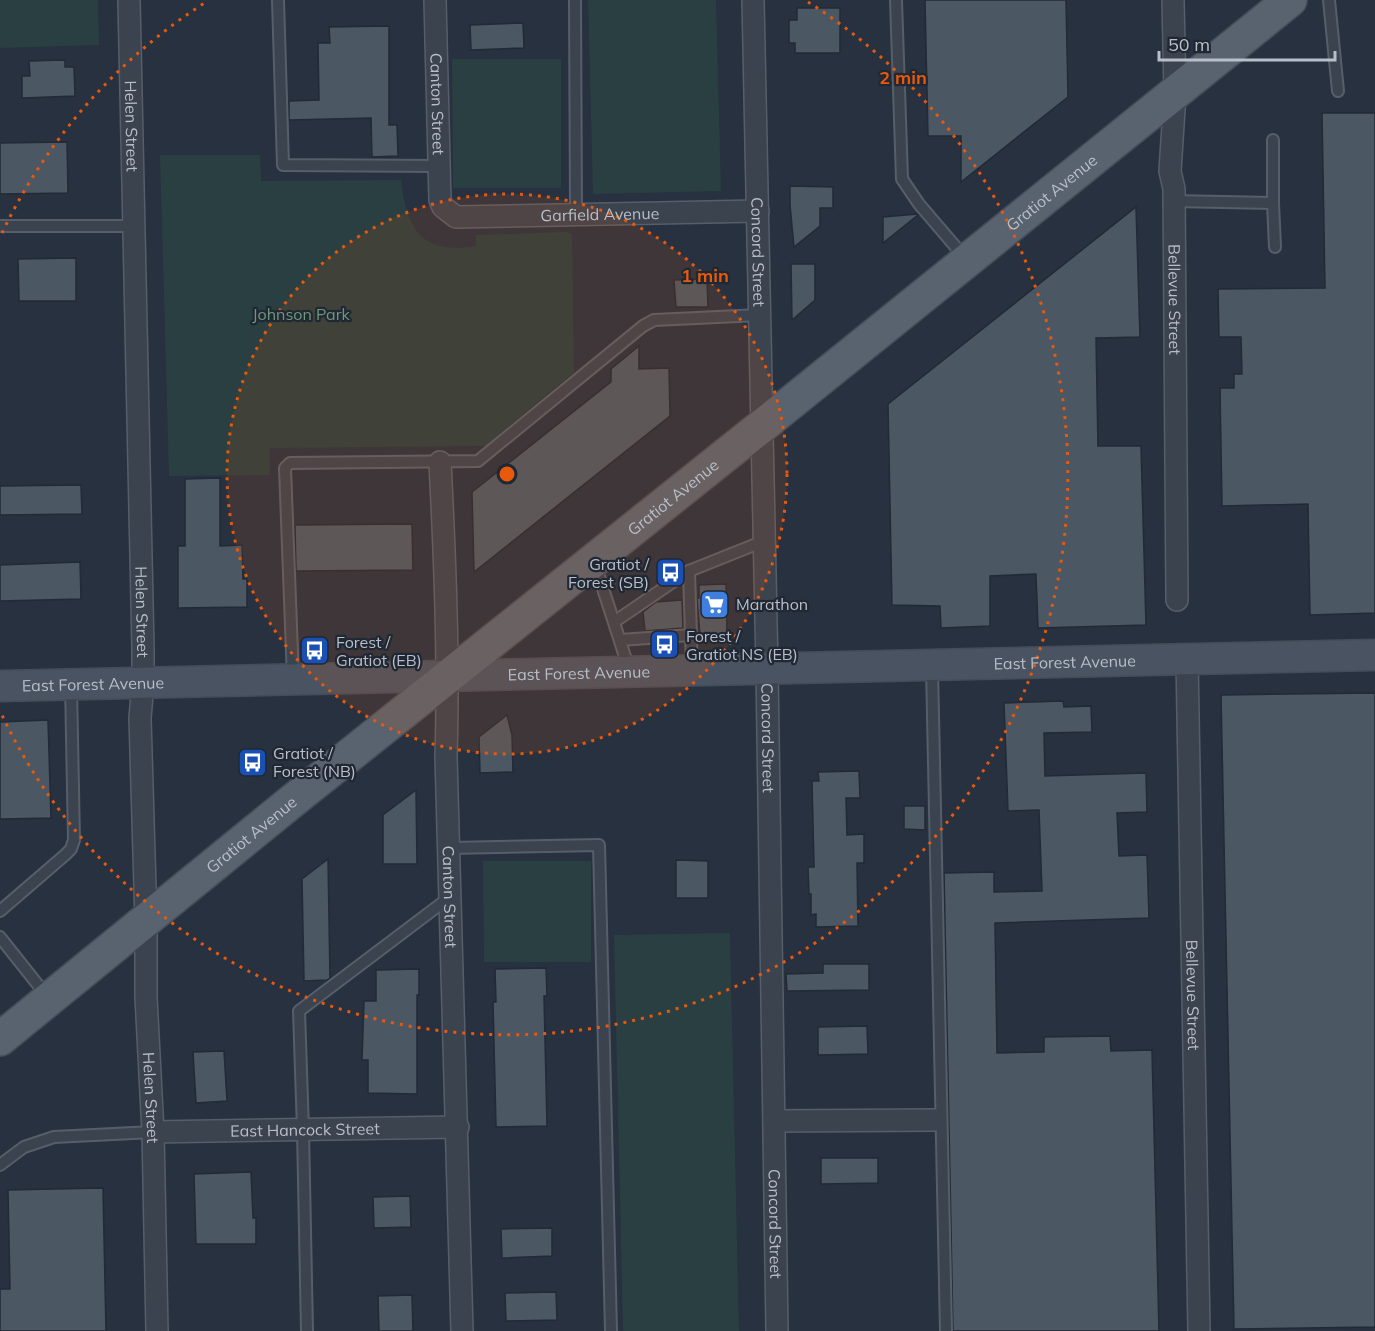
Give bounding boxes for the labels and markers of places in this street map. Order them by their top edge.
centre of rings [497,464,517,484]
place label: Gratiot / Forest (SB) [568,554,649,592]
bus stop icon: Gratiot / Forest (SB) [654,557,686,589]
supermarket icon: Marathon [699,588,731,620]
place label: Marathon [736,594,808,614]
place label: Forest / Gratiot NS (EB) [686,626,798,664]
bus stop icon: Forest / Gratiot NS (EB) [649,629,681,661]
place label: Forest / Gratiot (EB) [336,632,422,670]
bus stop icon: Forest / Gratiot (EB) [299,635,331,667]
place label: Gratiot / Forest (NB) [273,743,356,781]
bus stop icon: Gratiot / Forest (NB) [236,746,268,778]

